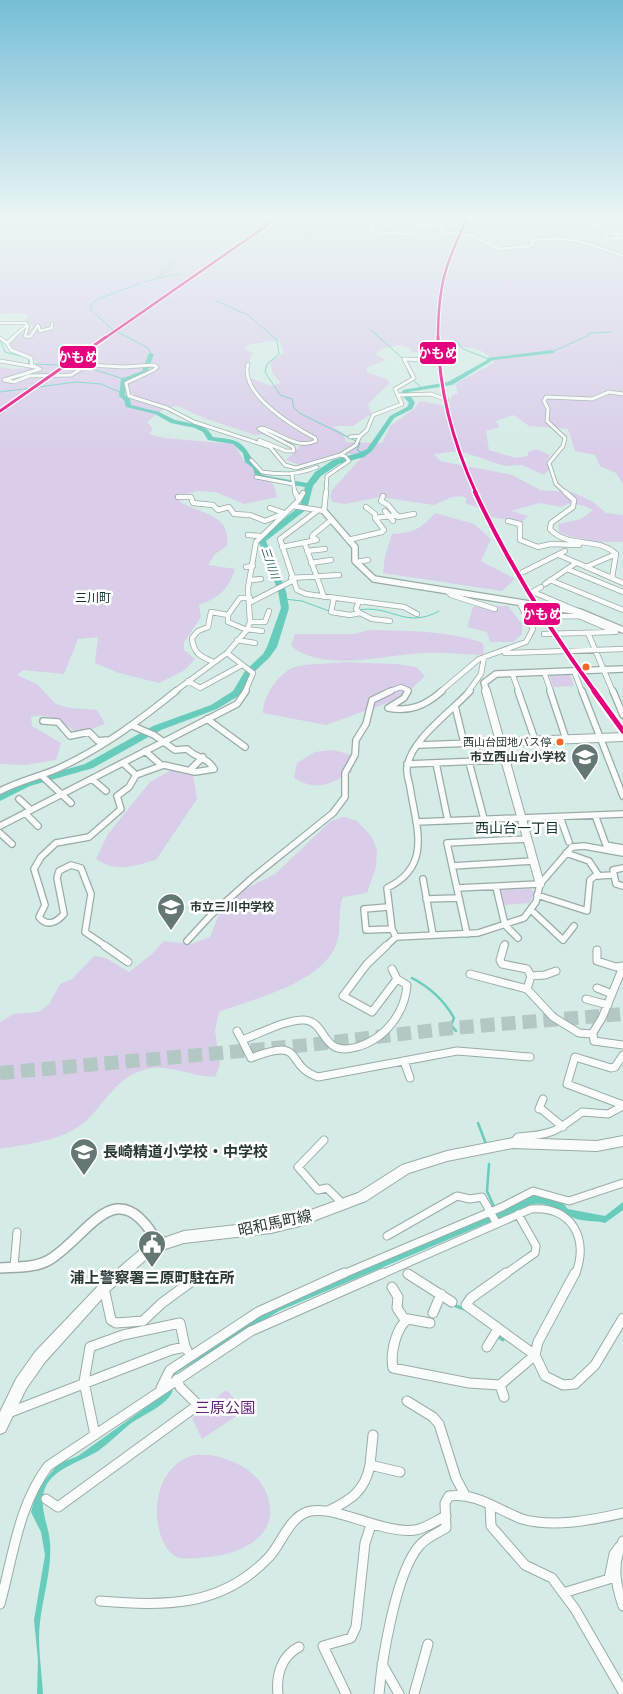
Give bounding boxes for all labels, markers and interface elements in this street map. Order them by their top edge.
line badge: かもめ [419,341,457,365]
text: かもめ [417,344,459,363]
line badge: かもめ [59,345,97,369]
text: かもめ [57,348,99,367]
water label: 三川川 [258,545,283,582]
district label: 三川町 [75,590,111,606]
line badge: かもめ [523,602,561,626]
text: かもめ [521,605,563,624]
unlabelled marker [581,662,591,672]
place label: 西山台団地バス停 [463,735,552,750]
marker: 西山台団地バス停 [555,737,565,747]
school or university icon: 市立西山台小学校 [570,742,600,781]
place label: 市立西山台小学校 [470,749,566,765]
district label: 西山台一丁目 [475,819,559,838]
school or university icon: 市立三川中学校 [156,892,186,931]
place label: 市立三川中学校 [190,899,274,915]
school or university icon: 長崎精道小学校・中学校 [69,1137,99,1176]
place label: 長崎精道小学校・中学校 [103,1142,268,1162]
street label: 昭和馬町線 [236,1205,314,1241]
public building icon: 浦上警察署三原町駐在所 [137,1229,167,1268]
place label: 浦上警察署三原町駐在所 [69,1268,235,1288]
park label: 三原公園 [195,1398,255,1418]

